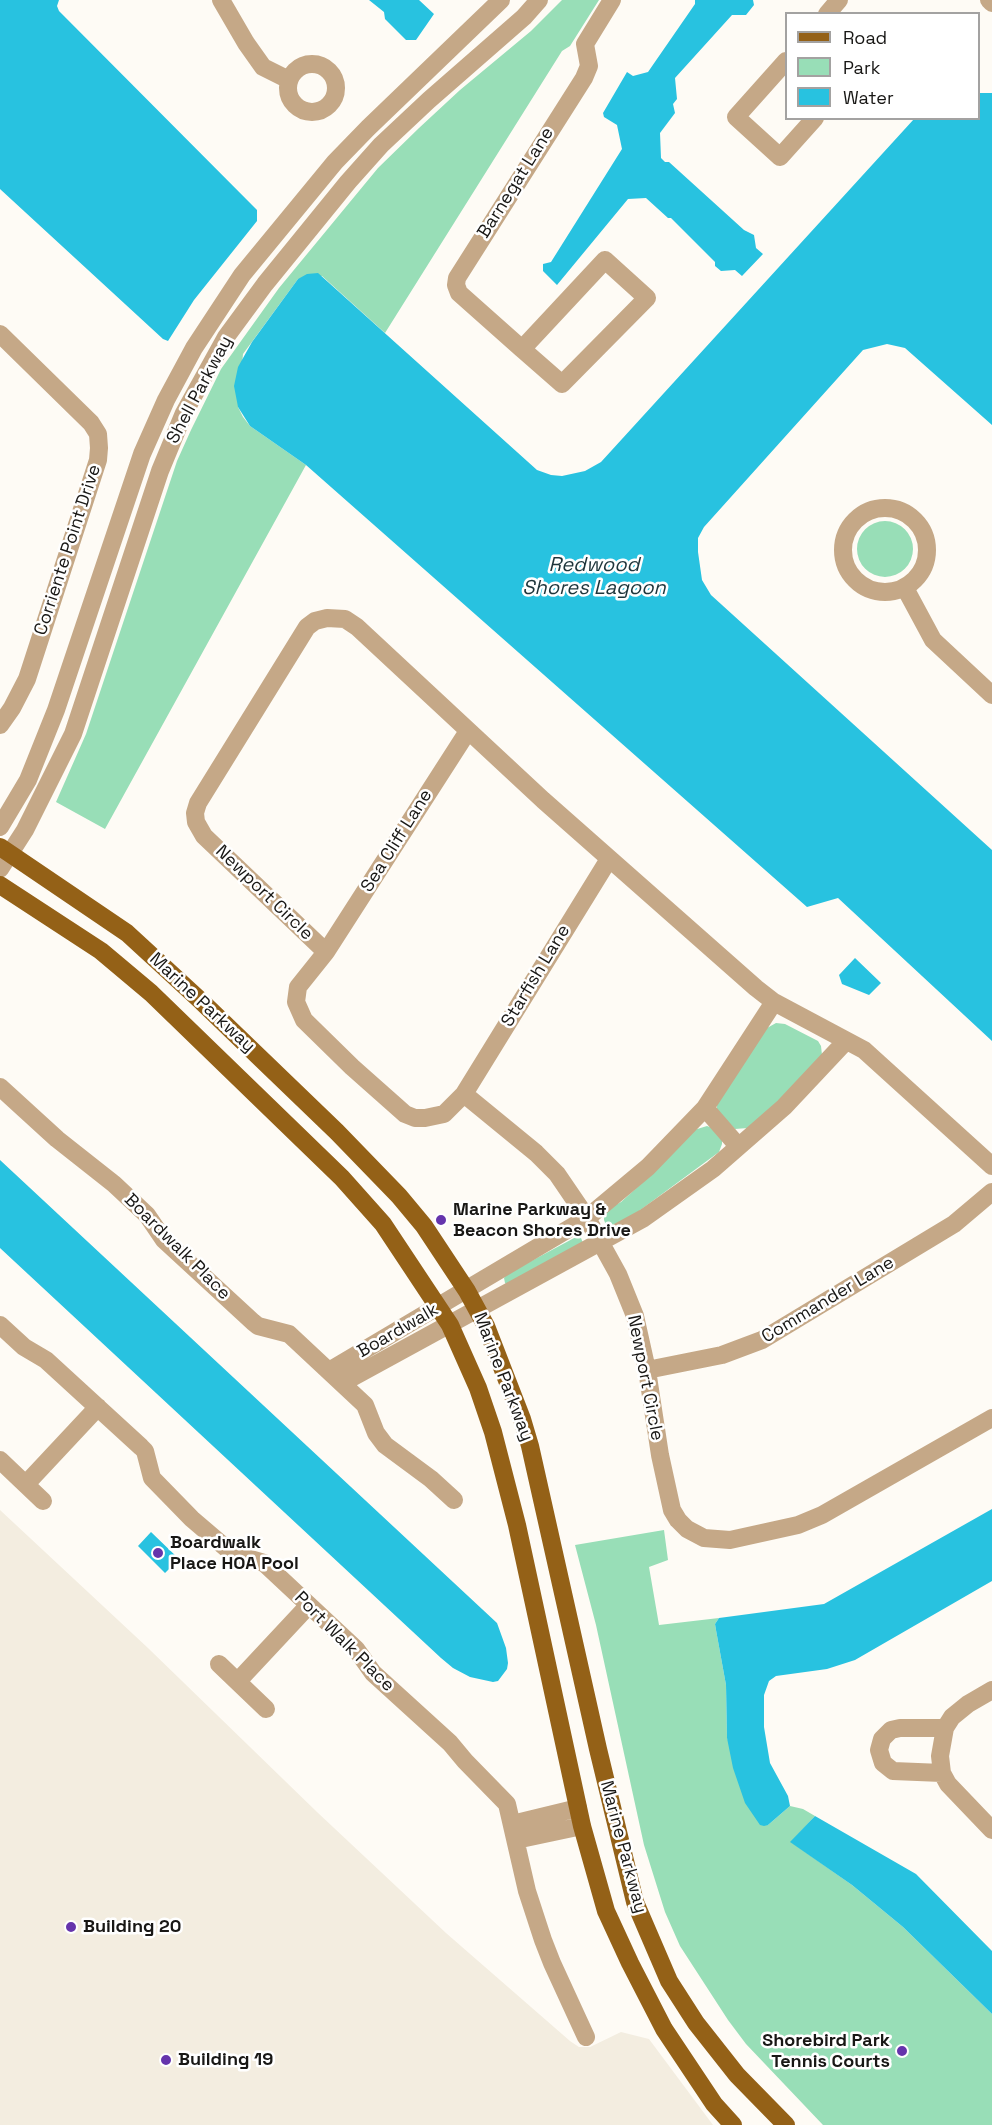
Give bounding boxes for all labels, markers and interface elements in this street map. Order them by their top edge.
legend [785,12,980,120]
text: Road [843,26,887,49]
text: Park [843,56,880,79]
text: Water [843,86,894,109]
street label: Barnegat Lane [473,123,559,243]
street label: Shell Parkway [163,332,237,448]
street label: Corriente Point Drive [30,462,106,638]
water label: Redwood Shores Lagoon [522,554,666,601]
street label: Sea Cliff Lane [357,786,437,896]
street label: Newport Circle [211,841,317,945]
street label: Starfish Lane [497,921,575,1031]
street label: Marine Parkway [145,949,259,1057]
street label: Boardwalk Place [119,1189,235,1305]
place label: Marine Parkway & Beacon Shores Drive [453,1199,631,1242]
marker: Marine Parkway & Beacon Shores Drive [434,1213,448,1227]
street label: Commander Lane [758,1252,898,1348]
street label: Boardwalk [354,1299,442,1363]
street label: Marine Parkway [469,1310,537,1444]
street label: Newport Circle [622,1313,668,1443]
place label: Boardwalk Place HOA Pool [170,1532,299,1574]
marker: Boardwalk Place HOA Pool [151,1546,165,1560]
street label: Port Walk Place [289,1587,399,1697]
street label: Marine Parkway [595,1778,651,1916]
place label: Building 20 [83,1916,181,1938]
marker: Building 20 [64,1920,78,1934]
place label: Shorebird Park Tennis Courts [762,2030,890,2072]
marker: Shorebird Park Tennis Courts [895,2044,909,2058]
place label: Building 19 [178,2049,273,2071]
marker: Building 19 [159,2053,173,2067]

